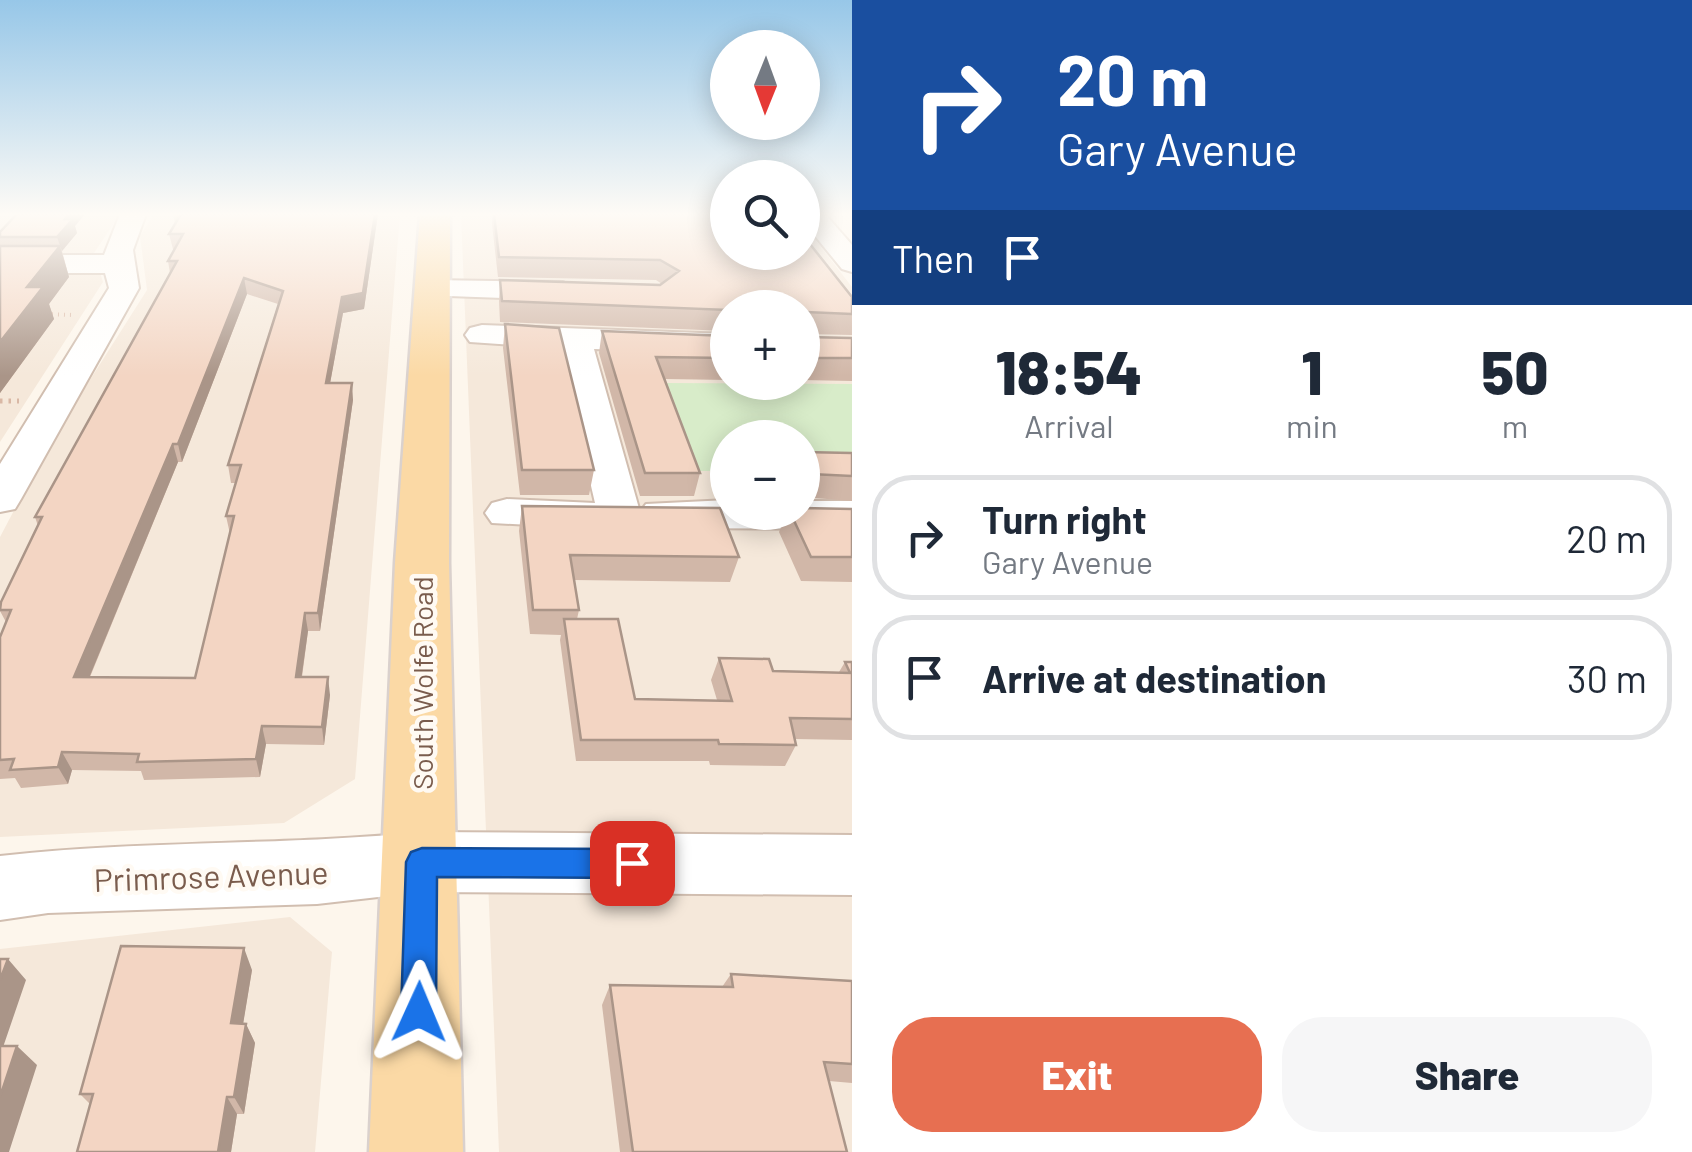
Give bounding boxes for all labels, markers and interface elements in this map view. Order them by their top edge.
north arrow [710,30,820,140]
map controls [710,30,820,530]
text: 20 m [1057,36,1209,120]
icon: right [892,40,1022,170]
text: Gary Avenue [1057,121,1298,175]
button: search [710,160,820,270]
icon: arrive [995,230,1050,285]
text: Then [892,235,975,281]
button: + [710,290,820,400]
text: 18:54 [996,335,1142,407]
text: 1 [1301,335,1323,407]
text: 50 [1481,335,1548,407]
text: Arrival [1024,406,1114,444]
text: min [1286,406,1338,444]
text: m [1502,406,1528,444]
button: − [710,420,820,530]
text: Turn right [982,496,1147,542]
icon: right [897,510,952,565]
text: 20 m [1566,515,1647,561]
text: Gary Avenue [982,542,1153,580]
street label: South Wolfe Road [405,576,439,790]
icon: arrive [897,650,952,705]
text: Arrive at destination [982,655,1327,701]
text: 30 m [1567,655,1647,701]
pin [590,821,675,906]
icon: arrive [605,836,660,891]
street label: Primrose Avenue [93,852,329,898]
position arrow [367,960,471,1064]
button: Exit [892,1017,1262,1132]
button: Share [1282,1017,1652,1132]

